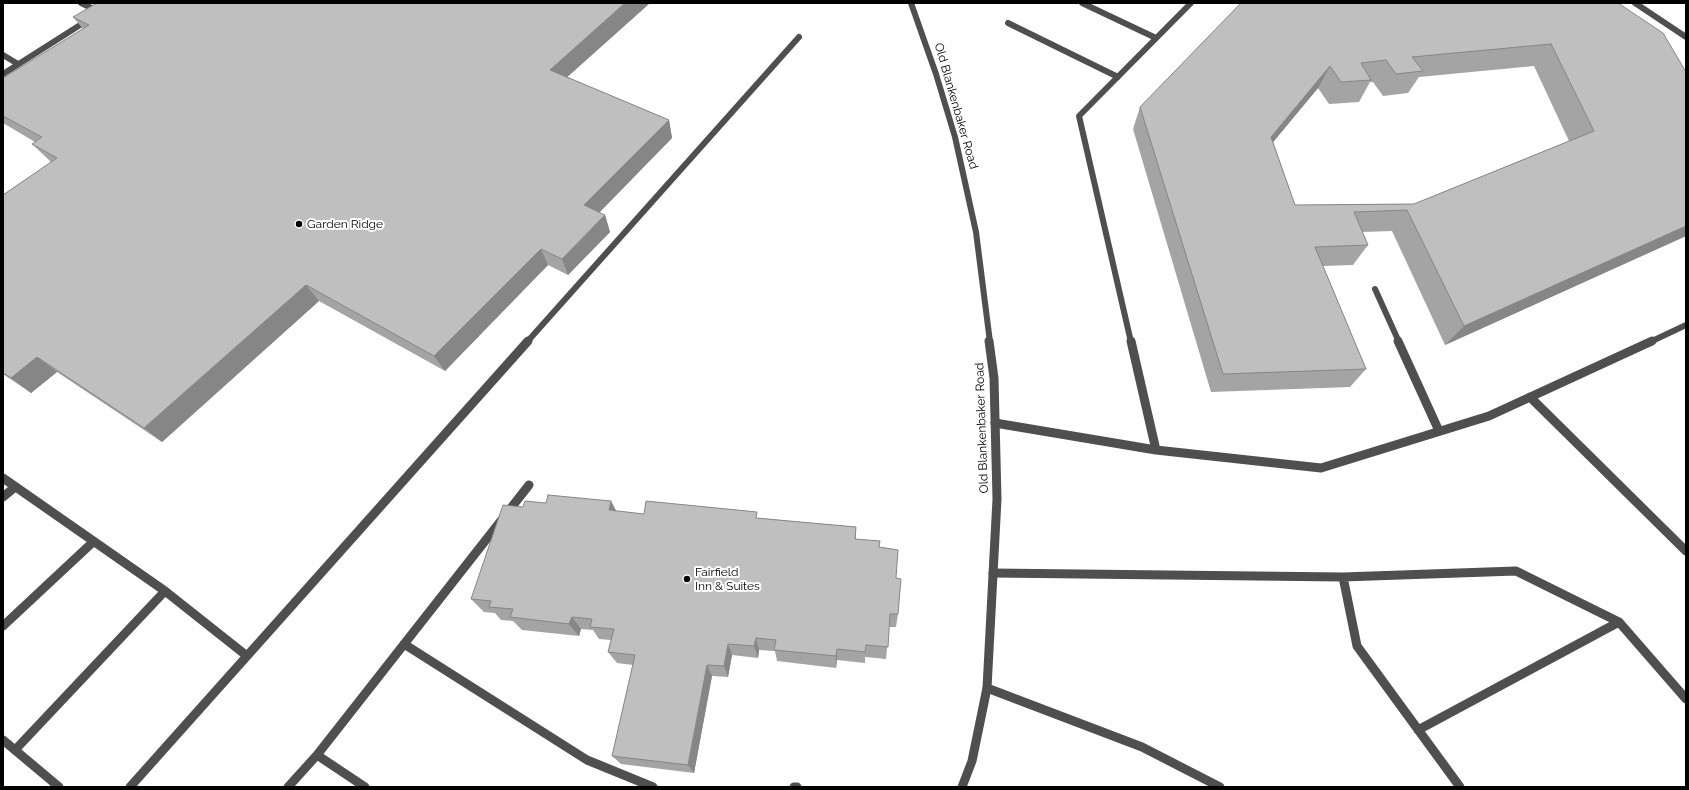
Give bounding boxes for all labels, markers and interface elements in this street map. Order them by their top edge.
street label: Old Blankenbaker Road [931,41,981,171]
place label: Garden Ridge [307,217,383,231]
marker: Garden Ridge [294,219,304,229]
street label: Old Blankenbaker Road [973,362,991,494]
place label: Fairfield Inn & Suites [695,565,760,593]
marker: Fairfield Inn & Suites [682,574,692,584]

